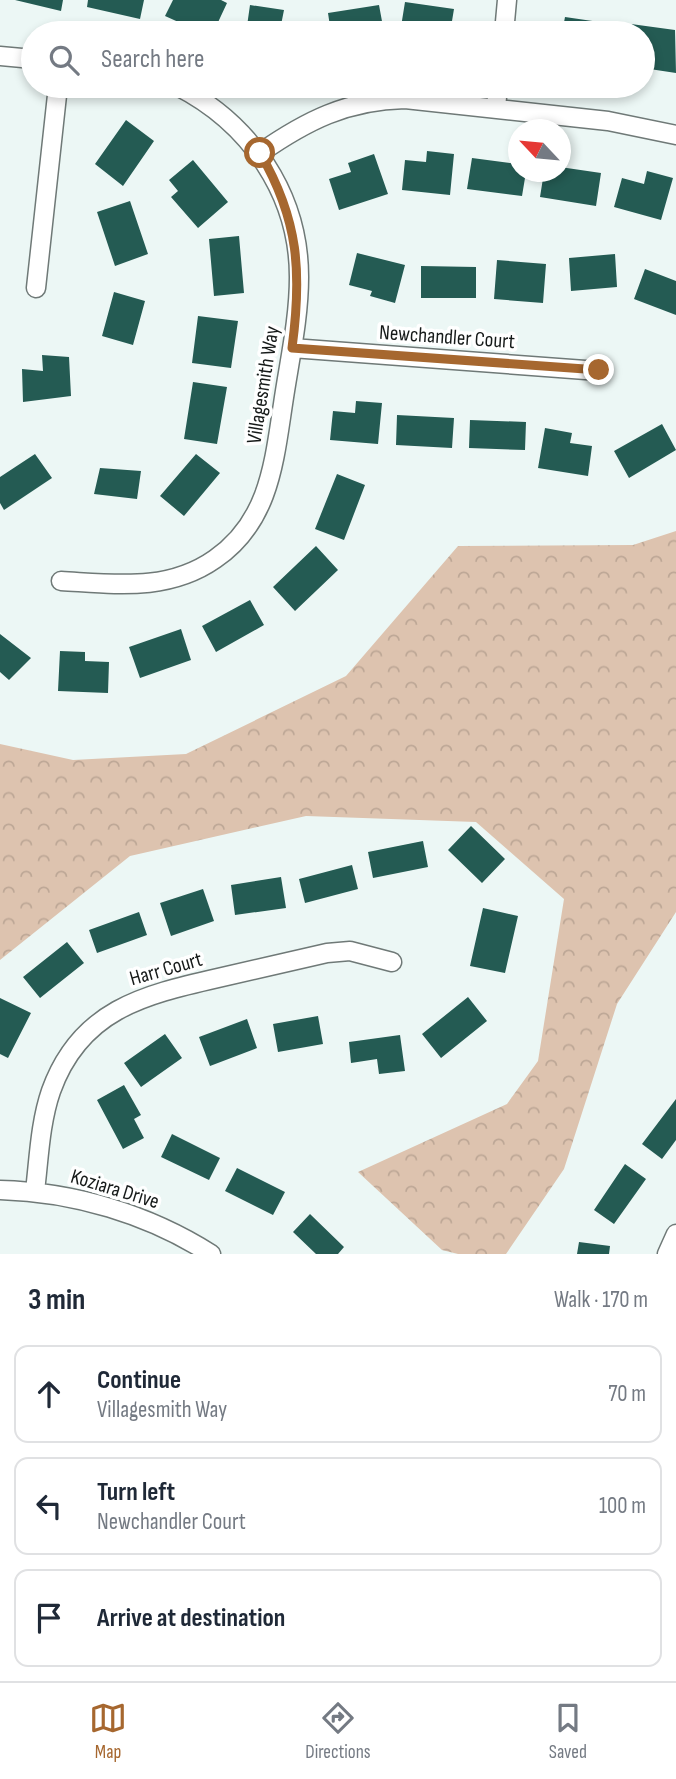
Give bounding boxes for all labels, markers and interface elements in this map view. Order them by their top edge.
search box [21,21,655,98]
icon: search [45,41,83,79]
text: Search here [101,44,204,75]
north arrow [508,119,571,182]
route start [244,137,275,168]
street label: Newchandler Court [378,320,516,354]
street label: Villagesmith Way [241,324,285,446]
route end [583,354,614,385]
street label: Harr Court [127,947,205,991]
street label: Koziara Drive [68,1164,162,1214]
text: 3 min [28,1282,85,1318]
text: Walk · 170 m [554,1286,648,1314]
text: Continue [97,1365,181,1396]
icon: ahead [30,1375,68,1413]
text: 70 m [608,1380,646,1408]
text: Villagesmith Way [97,1396,227,1424]
text: Turn left [97,1477,175,1508]
icon: left [30,1487,68,1525]
text: 100 m [599,1492,646,1520]
text: Newchandler Court [97,1508,246,1536]
icon: arrive [30,1599,68,1637]
text: Arrive at destination [97,1603,285,1634]
tab: Map [89,1699,127,1764]
tab: Directions [305,1699,371,1764]
tab: Saved [549,1699,587,1764]

